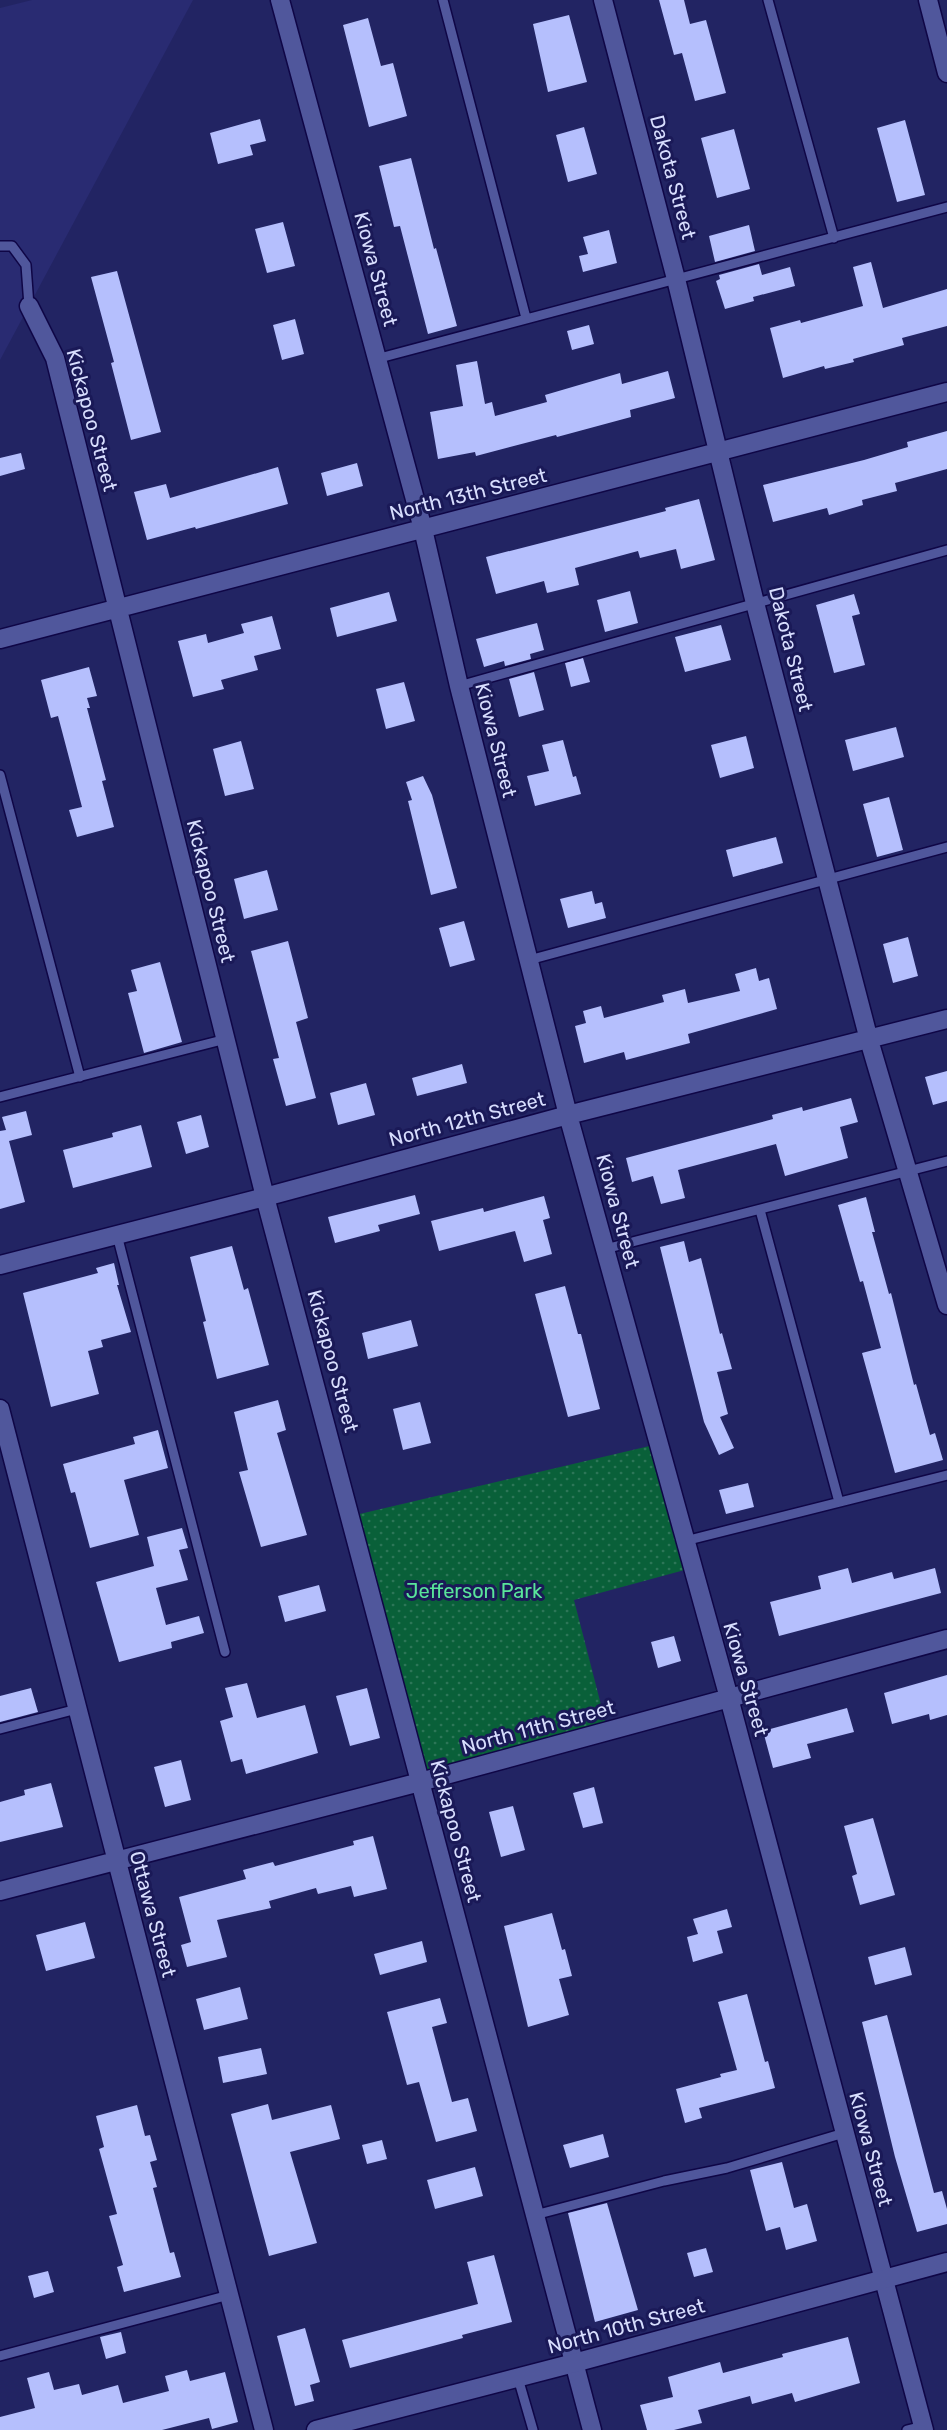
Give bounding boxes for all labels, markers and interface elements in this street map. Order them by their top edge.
street label: Dakota Street [645,112,701,242]
street label: Kiowa Street [349,209,403,329]
street label: Kickapoo Street [61,346,123,494]
street label: North 13th Street [387,463,549,525]
street label: Dakota Street [764,584,818,714]
street label: Kiowa Street [470,680,522,800]
street label: Kickapoo Street [182,817,240,965]
street label: North 12th Street [386,1087,548,1151]
street label: Kiowa Street [591,1151,645,1271]
street label: Kickapoo Street [302,1287,364,1435]
park label: Jefferson Park [406,1579,543,1603]
street label: Kiowa Street [718,1619,774,1739]
street label: North 11th Street [459,1695,617,1759]
street label: Kickapoo Street [425,1757,487,1905]
street label: Ottawa Street [125,1848,181,1980]
street label: Kiowa Street [844,2089,898,2209]
street label: North 10th Street [545,2293,707,2359]

